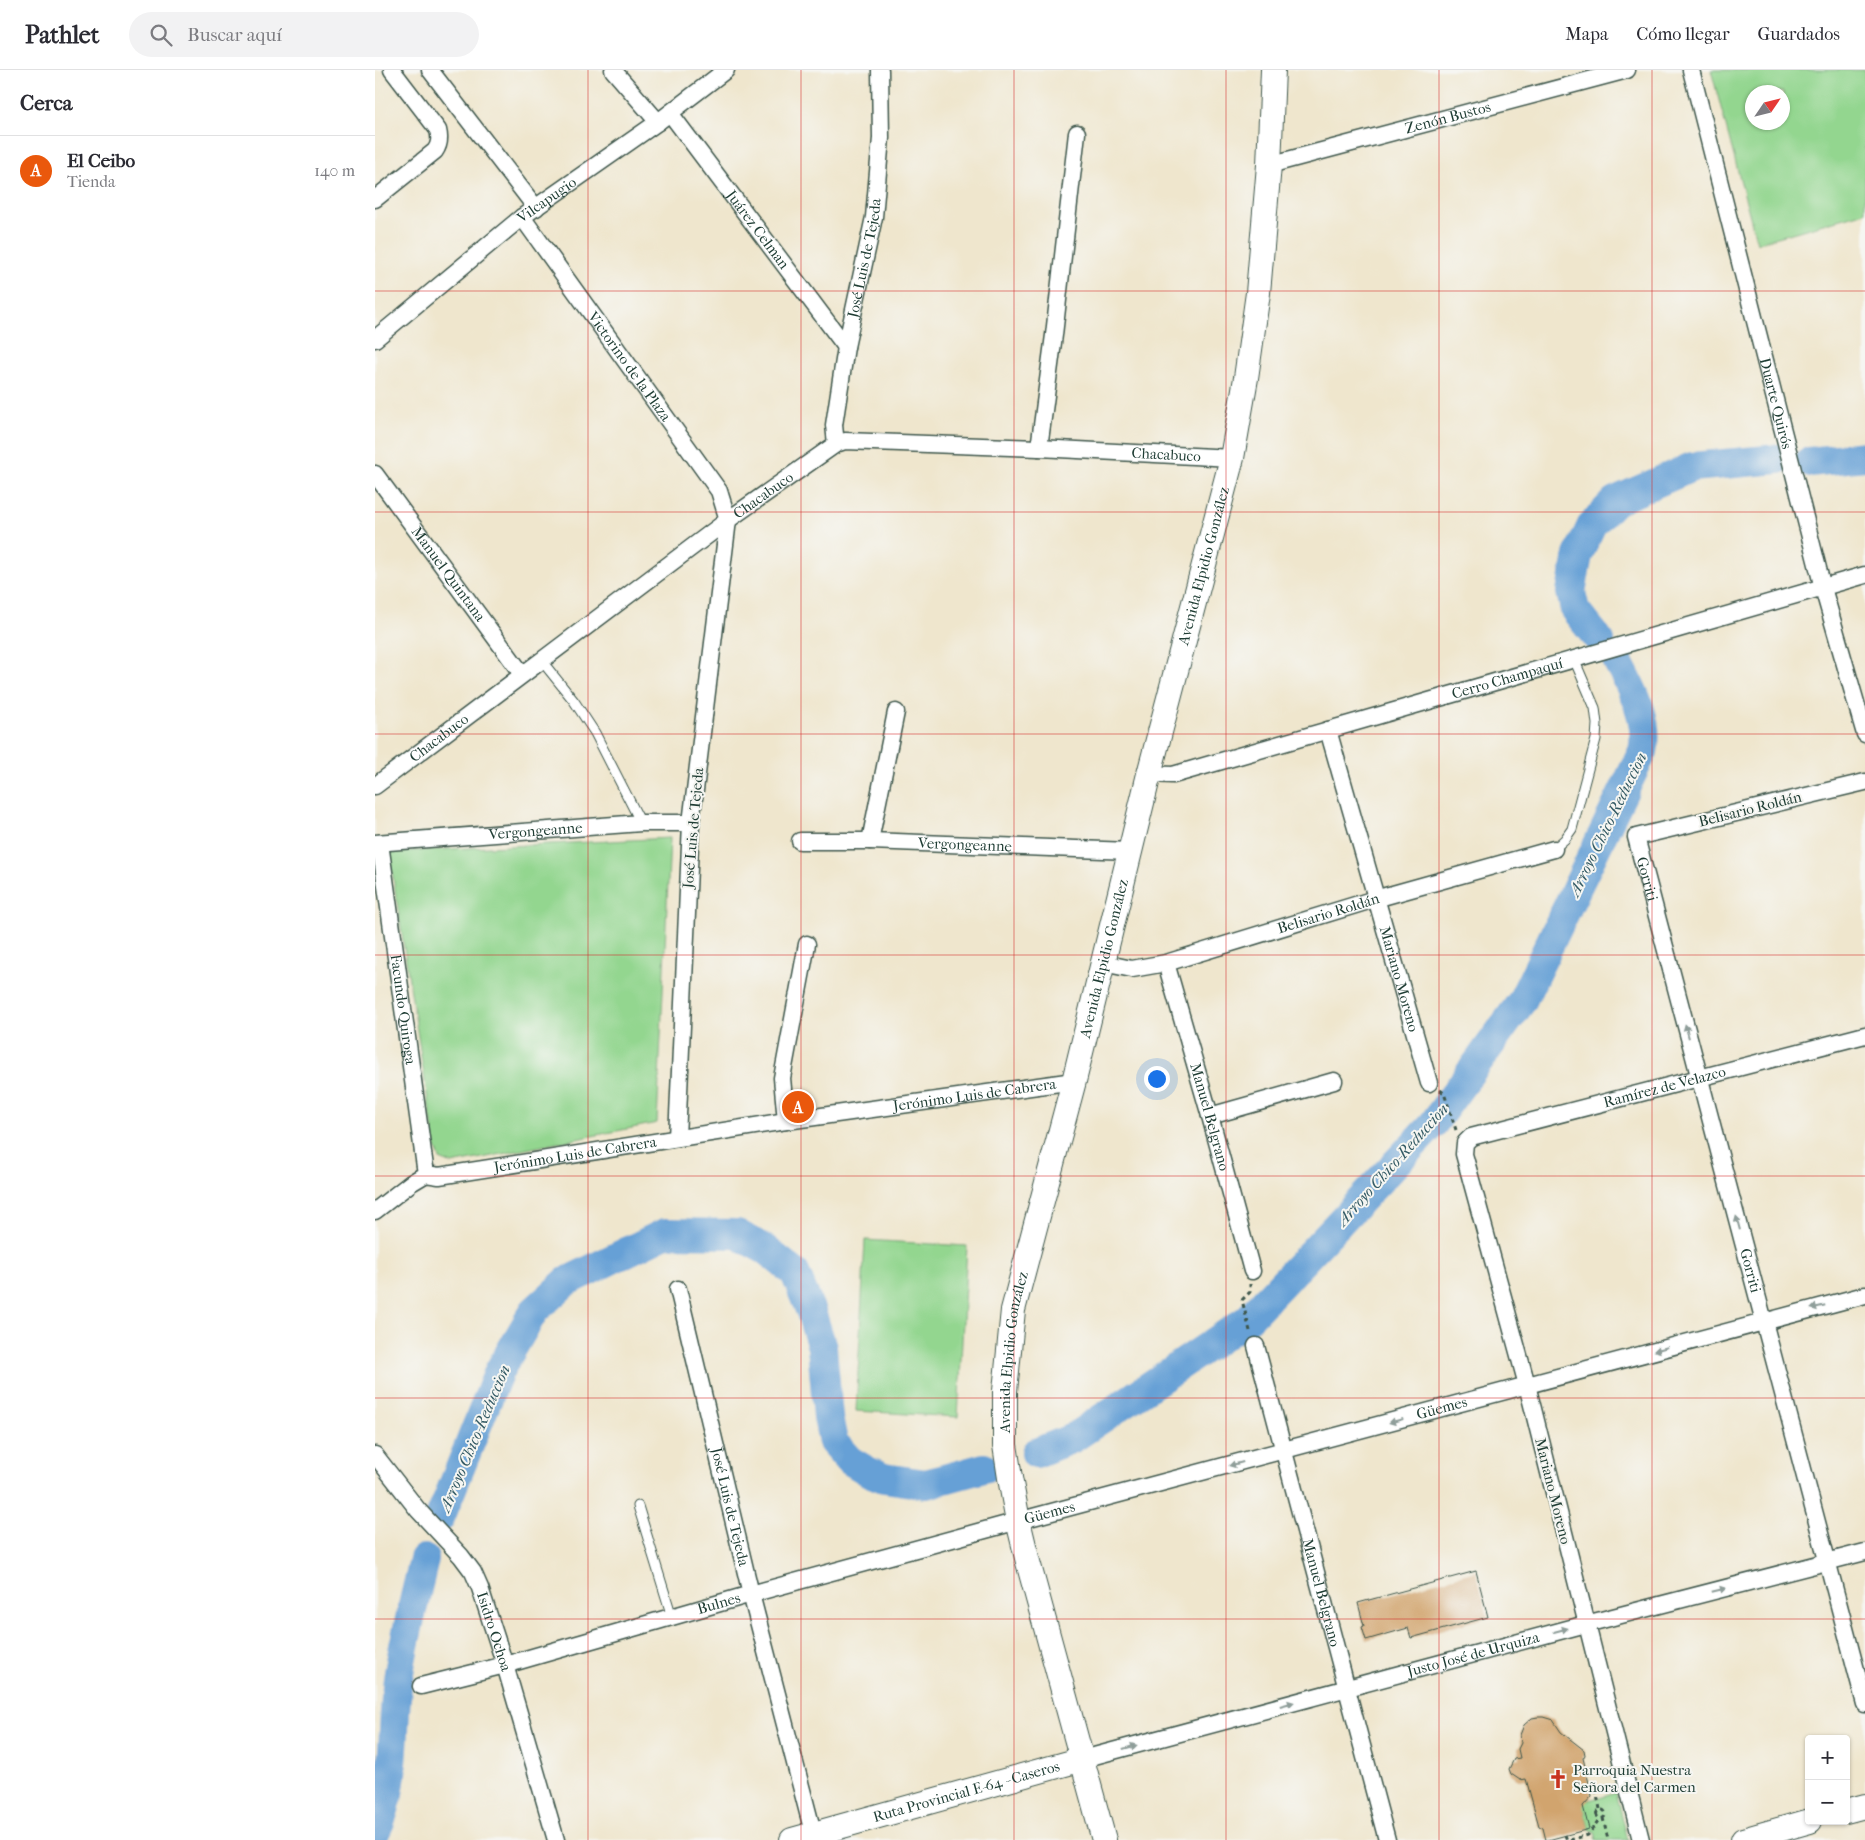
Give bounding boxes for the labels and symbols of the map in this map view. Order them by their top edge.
north arrow [1745,85,1790,130]
street label: Zenón Bustos [1403,97,1493,138]
street label: Vilcapugio [513,173,580,227]
street label: Juárez Celman [722,186,793,273]
street label: José Luis de Tejeda [843,197,885,320]
street label: Victorino de la Plaza [583,307,675,426]
street label: Duarte Quirós [1756,356,1796,451]
street label: Chacabuco [1131,444,1202,465]
street label: Chacabuco [730,468,797,523]
street label: Avenida Elpidio González [1174,484,1233,648]
street label: Manuel Quintana [408,523,490,626]
street label: Cerro Champaquí [1450,654,1565,703]
street label: Chacabuco [406,710,472,766]
water label: Arroyo Chico-Reduccion [1564,749,1650,901]
street label: José Luis de Tejeda [679,766,707,890]
street label: Belisario Roldán [1697,787,1804,831]
street label: Vergongeanne [487,818,584,844]
street label: Vergongeanne [917,834,1013,855]
street label: Gorriti [1633,855,1662,904]
street label: Avenida Elpidio González [1076,877,1132,1041]
street label: Belisario Roldán [1275,889,1382,937]
street label: Mariano Moreno [1376,924,1423,1034]
street label: Facundo Quiroga [387,953,420,1067]
one-way arrow [1683,1023,1691,1038]
street label: Manuel Belgrano [1186,1061,1234,1173]
street label: Ramírez de Velazco [1602,1062,1728,1111]
your location [1144,1066,1170,1092]
street label: Jerónimo Luis de Cabrera [891,1074,1058,1115]
pin: A [782,1088,814,1126]
water label: Arroyo Chico-Reduccion [1331,1100,1452,1231]
street label: Jerónimo Luis de Cabrera [491,1133,659,1176]
one-way arrow [1733,1215,1741,1230]
street label: Gorriti [1736,1247,1765,1295]
street label: Avenida Elpidio González [996,1269,1032,1434]
one-way arrow [1810,1303,1825,1311]
one-way arrow [1653,1345,1668,1353]
water label: Arroyo Chico-Reduccion [434,1362,514,1516]
street label: Güemes [1414,1392,1470,1423]
one-way arrow [1388,1417,1403,1425]
street label: Mariano Moreno [1531,1436,1575,1546]
street label: José Luis de Tejeda [707,1445,753,1569]
one-way arrow [1228,1460,1243,1468]
street label: Güemes [1022,1497,1077,1528]
street label: Manuel Belgrano [1298,1536,1344,1649]
one-way arrow [1711,1586,1726,1594]
street label: Bulnes [695,1588,743,1618]
street label: Isidro Ochoa [473,1590,516,1674]
one-way arrow [1554,1626,1569,1634]
street label: Justo José de Urquiza [1404,1628,1542,1681]
one-way arrow [1279,1700,1294,1708]
one-way arrow [1122,1742,1137,1750]
street label: Ruta Provincial E-64 - Caseros [871,1757,1062,1826]
place label: Parroquia Nuestra Señora del Carmen [1573,1761,1696,1796]
church icon: Parroquia Nuestra Señora del Carmen [1547,1768,1569,1790]

